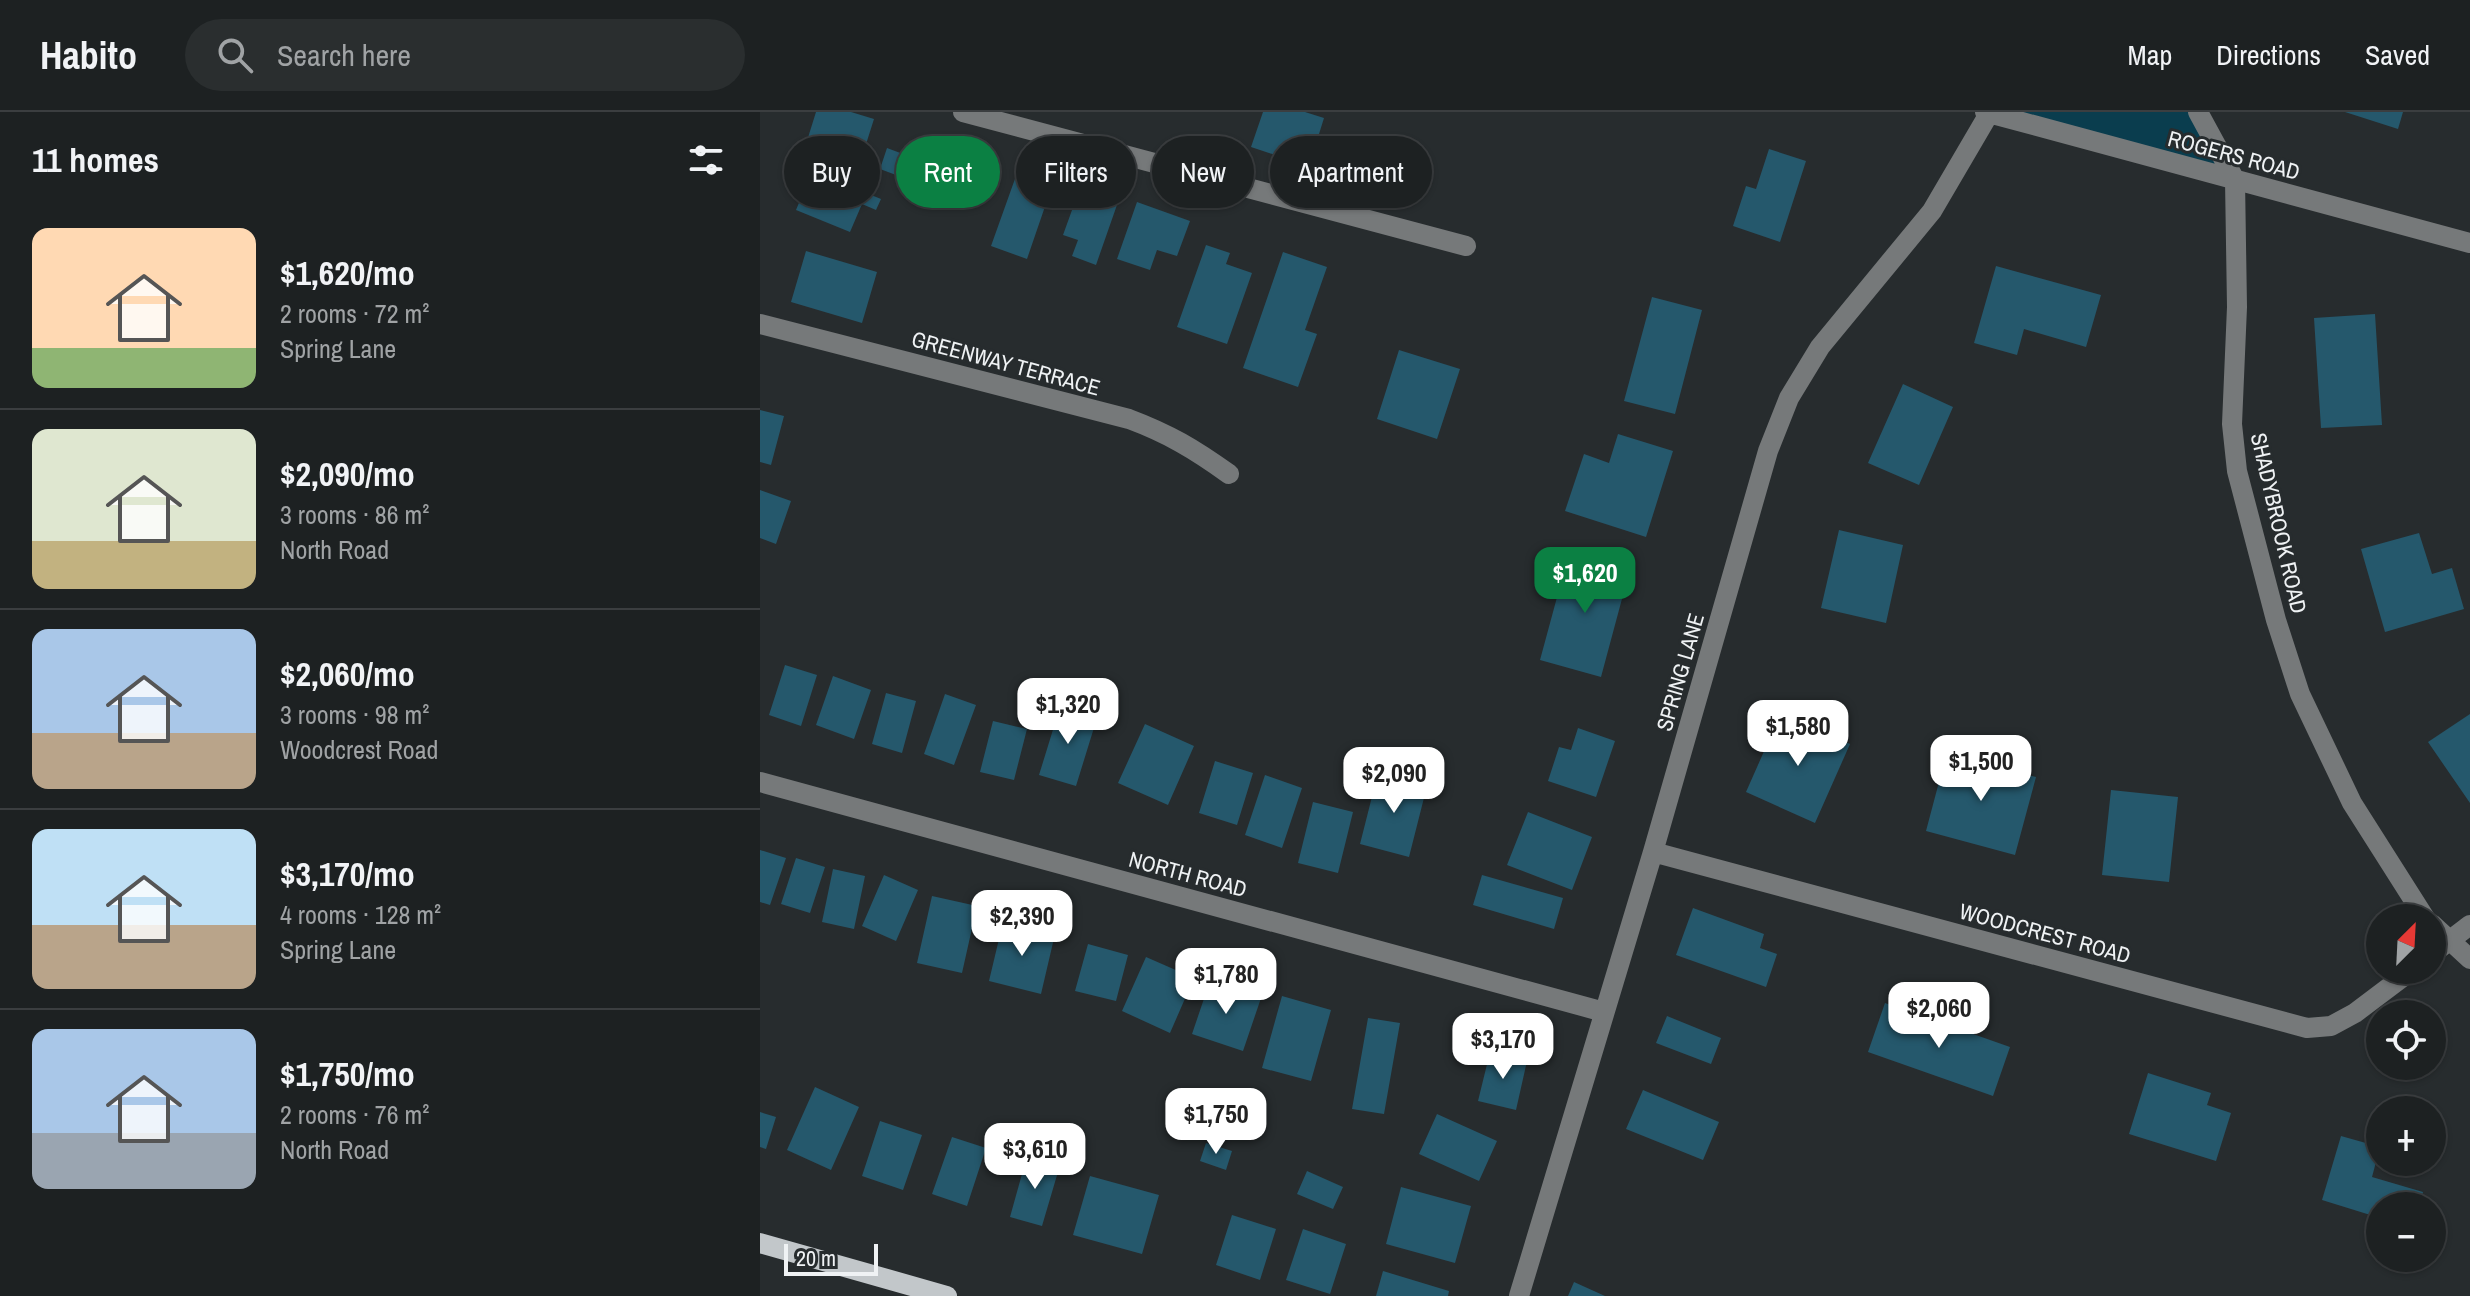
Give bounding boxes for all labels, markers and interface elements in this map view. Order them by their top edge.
search box [185,19,745,91]
text: Habito [40,30,137,81]
icon: search [213,33,257,77]
text: Search here [277,35,411,75]
text: Map [2128,36,2172,74]
text: Directions [2216,36,2321,74]
text: Saved [2365,36,2430,74]
street label: ROGERS ROAD [2165,123,2303,187]
chip: Buy [784,136,880,208]
chip: Rent [896,136,1000,208]
chip: Filters [1016,136,1136,208]
chip: New [1152,136,1254,208]
chip: Apartment [1270,136,1432,208]
text: 11 homes [32,137,159,183]
icon: filters [684,138,728,182]
text: $1,620/mo [280,250,415,296]
icon: home [96,260,192,356]
text: 2 rooms · 72 m² [280,296,429,331]
street label: GREENWAY TERRACE [908,323,1104,403]
text: Spring Lane [280,331,396,366]
street label: SHADYBROOK ROAD [2244,430,2314,616]
text: $2,090/mo [280,451,415,497]
icon: home [96,461,192,557]
text: 3 rooms · 86 m² [280,497,429,532]
text: North Road [280,532,389,567]
pin: $1,620 [1520,547,1650,615]
text: $1,620 [1552,555,1618,590]
street label: SPRING LANE [1649,610,1711,734]
text: $2,060/mo [280,651,415,697]
icon: home [96,661,192,757]
pin: $1,320 [1003,678,1133,746]
text: $1,320 [1035,686,1101,721]
text: 3 rooms · 98 m² [280,697,429,732]
pin: $1,580 [1733,700,1863,768]
text: $1,580 [1765,708,1831,743]
text: Woodcrest Road [280,732,438,767]
pin: $1,500 [1916,735,2046,803]
text: $1,500 [1948,743,2014,778]
pin: $2,090 [1329,747,1459,815]
text: $2,090 [1361,755,1427,790]
street label: NORTH ROAD [1126,844,1250,904]
text: $3,170/mo [280,851,415,897]
icon: home [96,861,192,957]
pin: $2,390 [957,890,1087,958]
street label: WOODCREST ROAD [1956,896,2134,970]
text: 4 rooms · 128 m² [280,897,441,932]
text: $2,390 [989,898,1055,933]
north arrow [2366,904,2446,984]
map controls [2366,904,2446,1272]
text: Spring Lane [280,932,396,967]
pin: $1,780 [1161,948,1291,1016]
text: $1,780 [1193,956,1259,991]
pin: $2,060 [1874,982,2004,1050]
text: $2,060 [1906,990,1972,1025]
button: locate [2366,1000,2446,1080]
pin: $3,170 [1438,1013,1568,1081]
text: $3,170 [1470,1021,1536,1056]
text: $1,750/mo [280,1051,415,1097]
icon: home [96,1061,192,1157]
pin: $1,750 [1151,1088,1281,1156]
text: $1,750 [1183,1096,1249,1131]
button: + [2366,1096,2446,1176]
text: 2 rooms · 76 m² [280,1097,429,1132]
pin: $3,610 [970,1123,1100,1191]
text: $3,610 [1002,1131,1068,1166]
text: North Road [280,1132,389,1167]
button: − [2366,1192,2446,1272]
scale bar [784,1240,878,1276]
text: 20 m [796,1243,836,1273]

